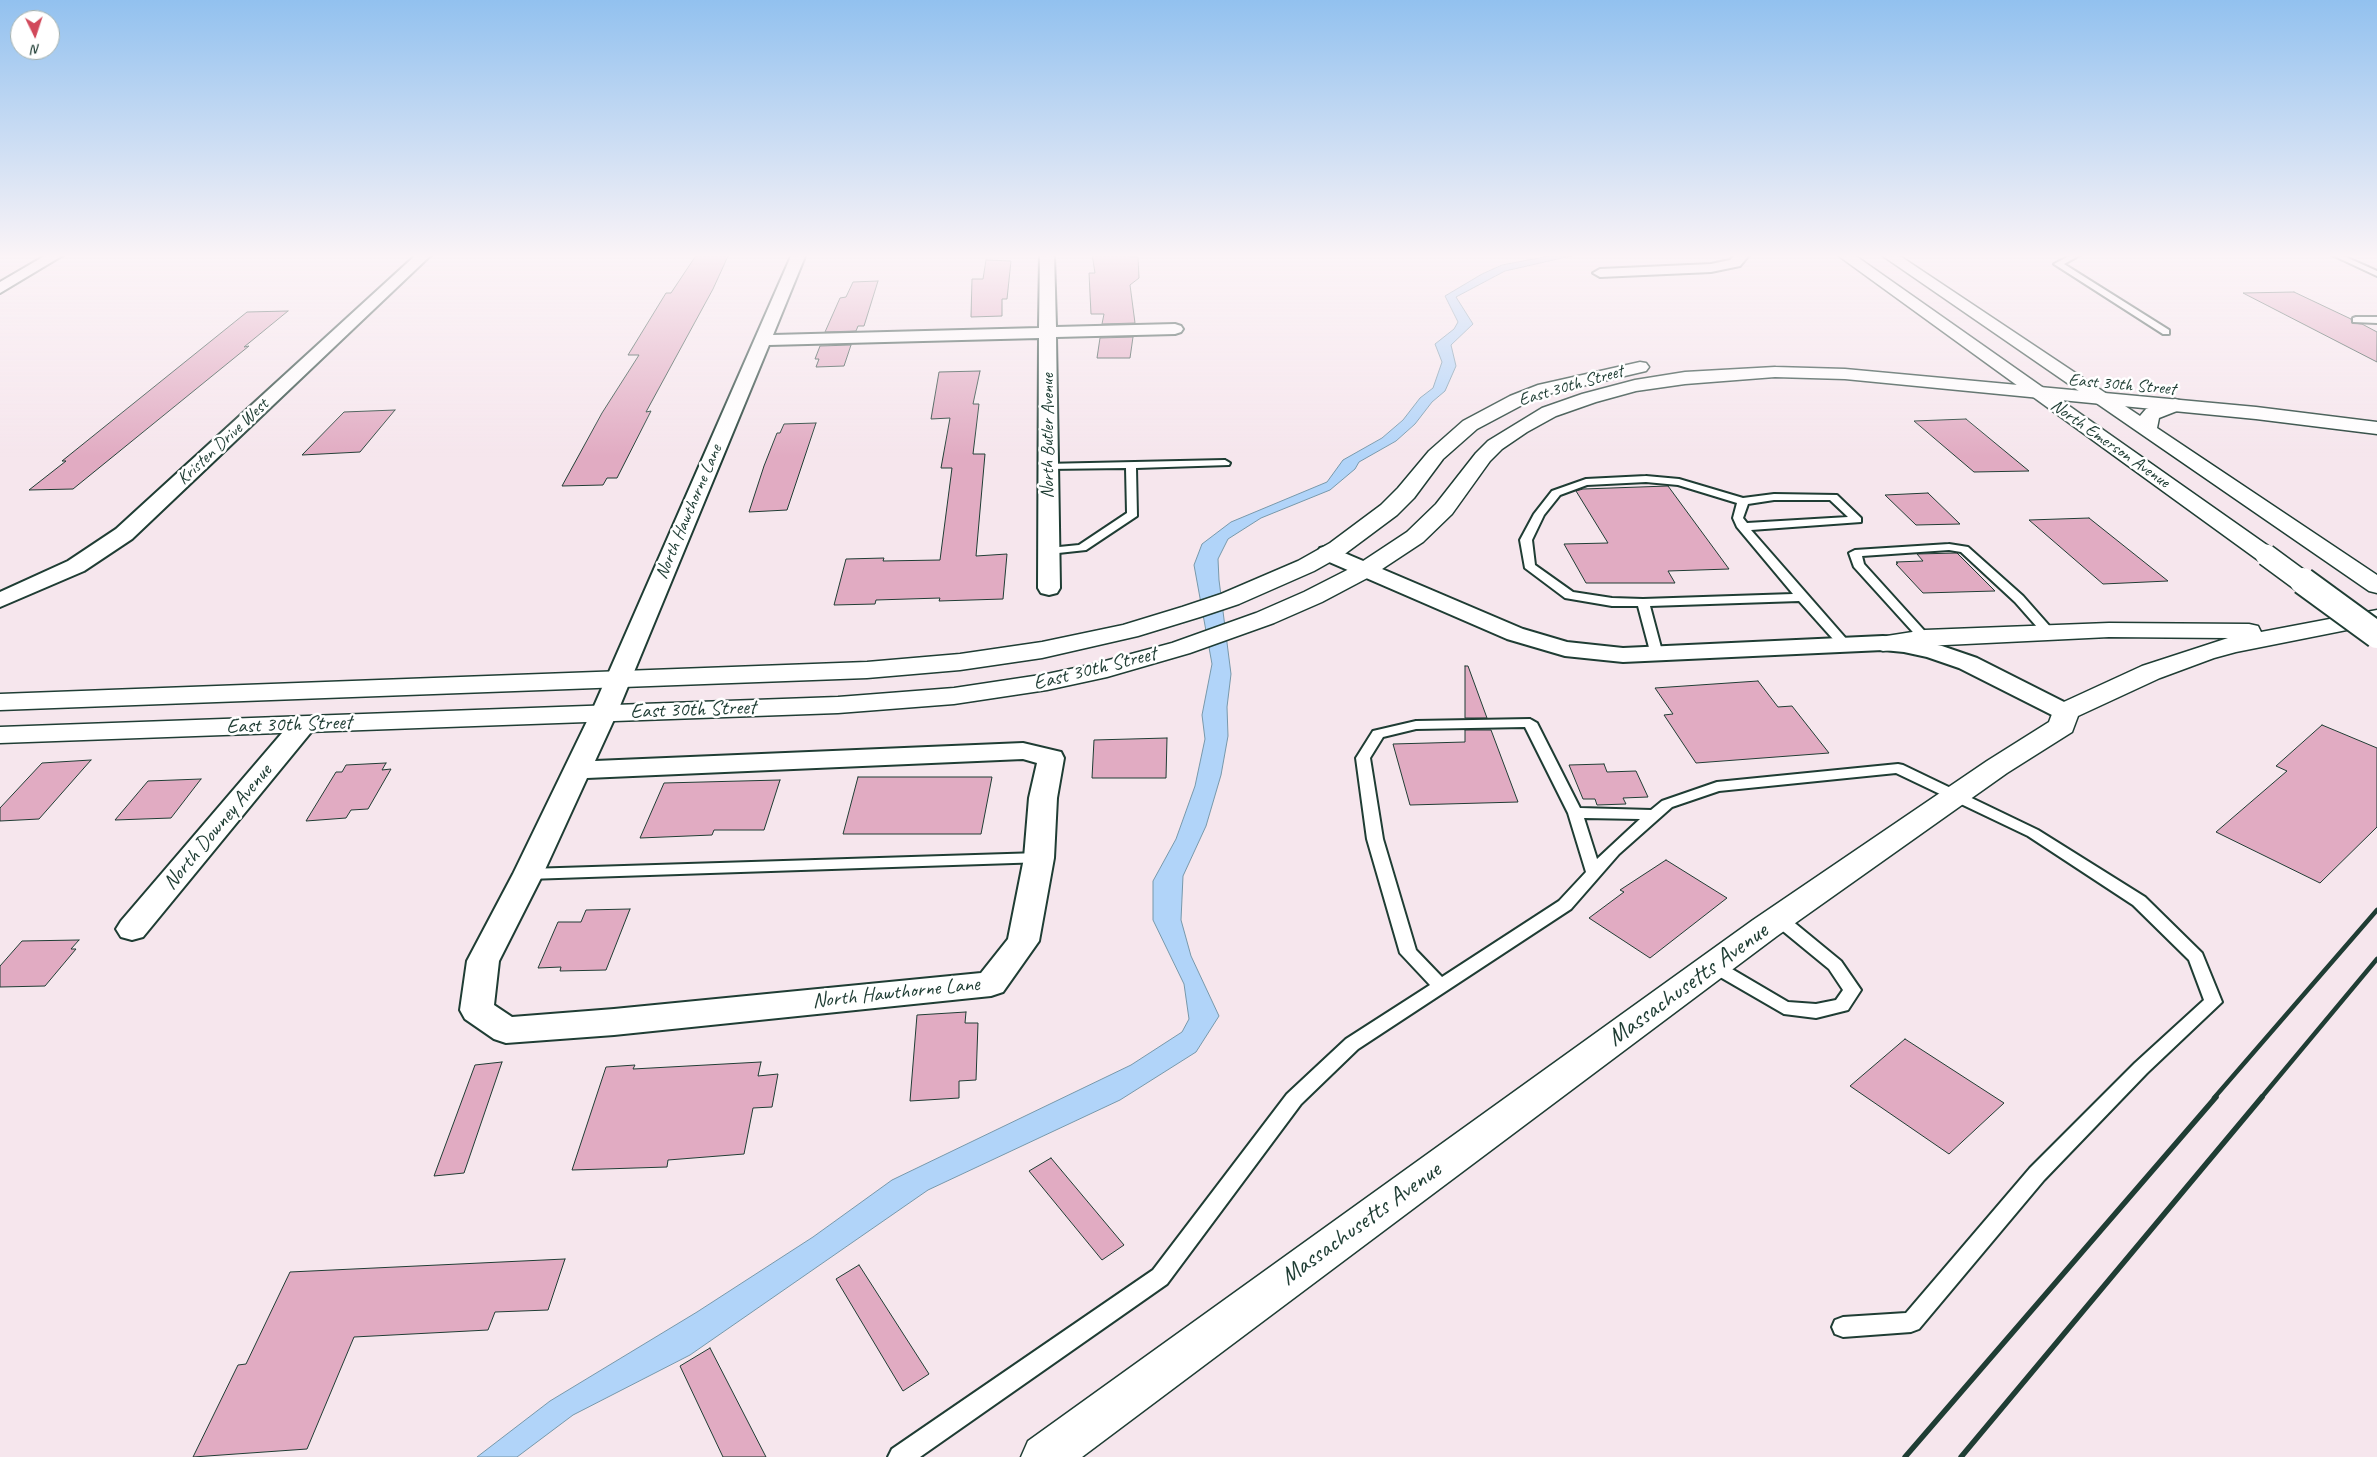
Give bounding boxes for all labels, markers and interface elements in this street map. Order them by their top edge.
north arrow [10,10,60,60]
text: N [31,41,41,58]
street label: East 30th Street [1516,361,1626,411]
street label: East 30th Street [2067,370,2177,400]
street label: North Butler Avenue [1037,373,1059,499]
street label: Kristen Drive West [173,394,273,490]
street label: North Emerson Avenue [2046,395,2174,493]
street label: North Hawthorne Lane [651,442,727,582]
street label: East 30th Street [1031,642,1159,696]
street label: East 30th Street [630,695,756,725]
street label: East 30th Street [226,710,352,740]
street label: North Downey Avenue [158,759,278,895]
street label: Massachusetts Avenue [1602,917,1774,1053]
street label: North Hawthorne Lane [811,972,981,1014]
street label: Massachusetts Avenue [1275,1156,1447,1292]

